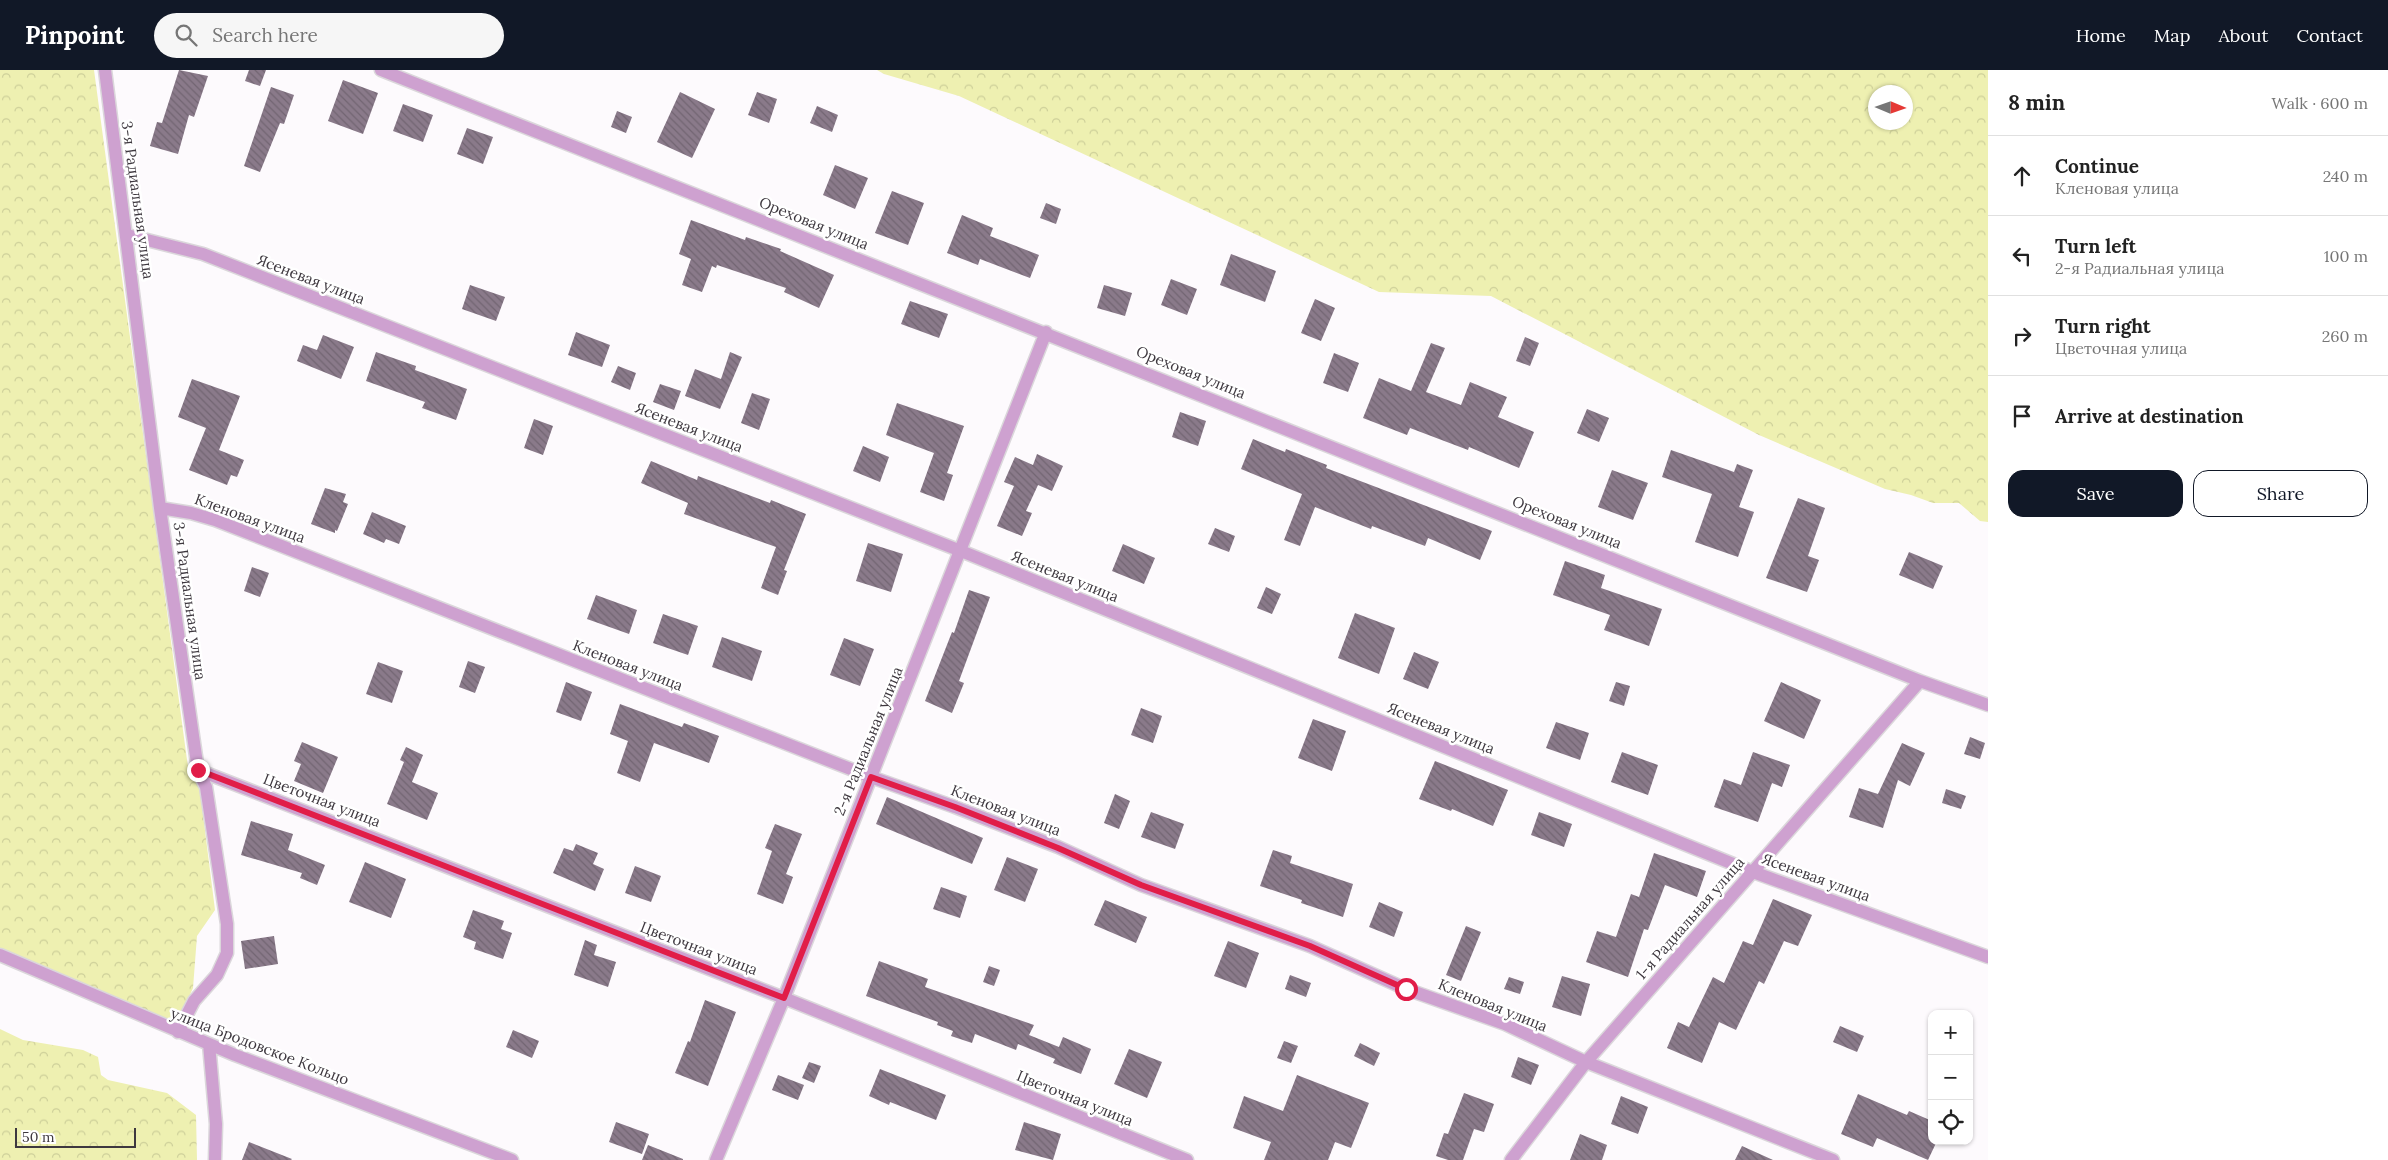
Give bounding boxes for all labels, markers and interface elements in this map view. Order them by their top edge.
search box [154,13,504,58]
text: Pinpoint [25,20,124,51]
icon: search [172,21,200,49]
text: Search here [212,23,318,47]
text: Home [2076,24,2126,47]
text: Map [2154,24,2190,47]
text: About [2218,24,2268,47]
text: Contact [2296,24,2363,47]
north arrow [1868,85,1913,130]
text: 8 min [2008,89,2065,116]
text: Walk · 600 m [2271,93,2368,113]
street label: 3-я Радиальная улица [117,120,159,281]
text: Continue [2055,154,2139,178]
icon: ahead [2008,162,2036,190]
text: 240 m [2323,166,2368,186]
text: Кленовая улица [2055,178,2179,198]
street label: Ореховая улица [756,192,872,254]
text: Turn left [2055,234,2136,258]
icon: left [2008,242,2036,270]
text: 100 m [2324,246,2368,266]
street label: Ясеневая улица [254,250,368,308]
text: 2-я Радиальная улица [2055,258,2224,278]
text: Turn right [2055,314,2151,338]
icon: right [2008,322,2036,350]
text: 260 m [2322,326,2368,346]
text: Цветочная улица [2055,338,2187,358]
street label: Ореховая улица [1133,341,1249,403]
street label: Ясеневая улица [632,398,746,456]
icon: arrive [2008,402,2036,430]
text: Arrive at destination [2055,404,2244,428]
button: Save [2008,470,2183,517]
button: Share [2193,470,2368,517]
street label: Кленовая улица [192,489,308,547]
street label: Ореховая улица [1509,491,1625,553]
street label: 3-я Радиальная улица [169,521,211,682]
street label: Ясеневая улица [1009,546,1122,606]
street label: Кленовая улица [570,635,686,695]
street label: 2-я Радиальная улица [829,664,907,818]
street label: Ясеневая улица [1385,698,1498,758]
route end [187,759,210,782]
street label: Цветочная улица [261,769,384,831]
street label: Кленовая улица [948,780,1064,840]
street label: Ясеневая улица [1759,849,1873,906]
street label: 1-я Радиальная улица [1632,853,1749,983]
street label: Цветочная улица [638,917,761,979]
street label: Кленовая улица [1436,974,1551,1036]
route start [1395,978,1418,1001]
street label: улица Бродовское Кольцо [168,1003,352,1089]
map controls [1928,1010,1973,1145]
button: + [1928,1010,1973,1055]
button: − [1928,1055,1973,1100]
street label: Цветочная улица [1014,1066,1136,1130]
button: locate [1928,1100,1973,1145]
scale bar [15,1125,136,1148]
text: 50 m [22,1128,55,1146]

